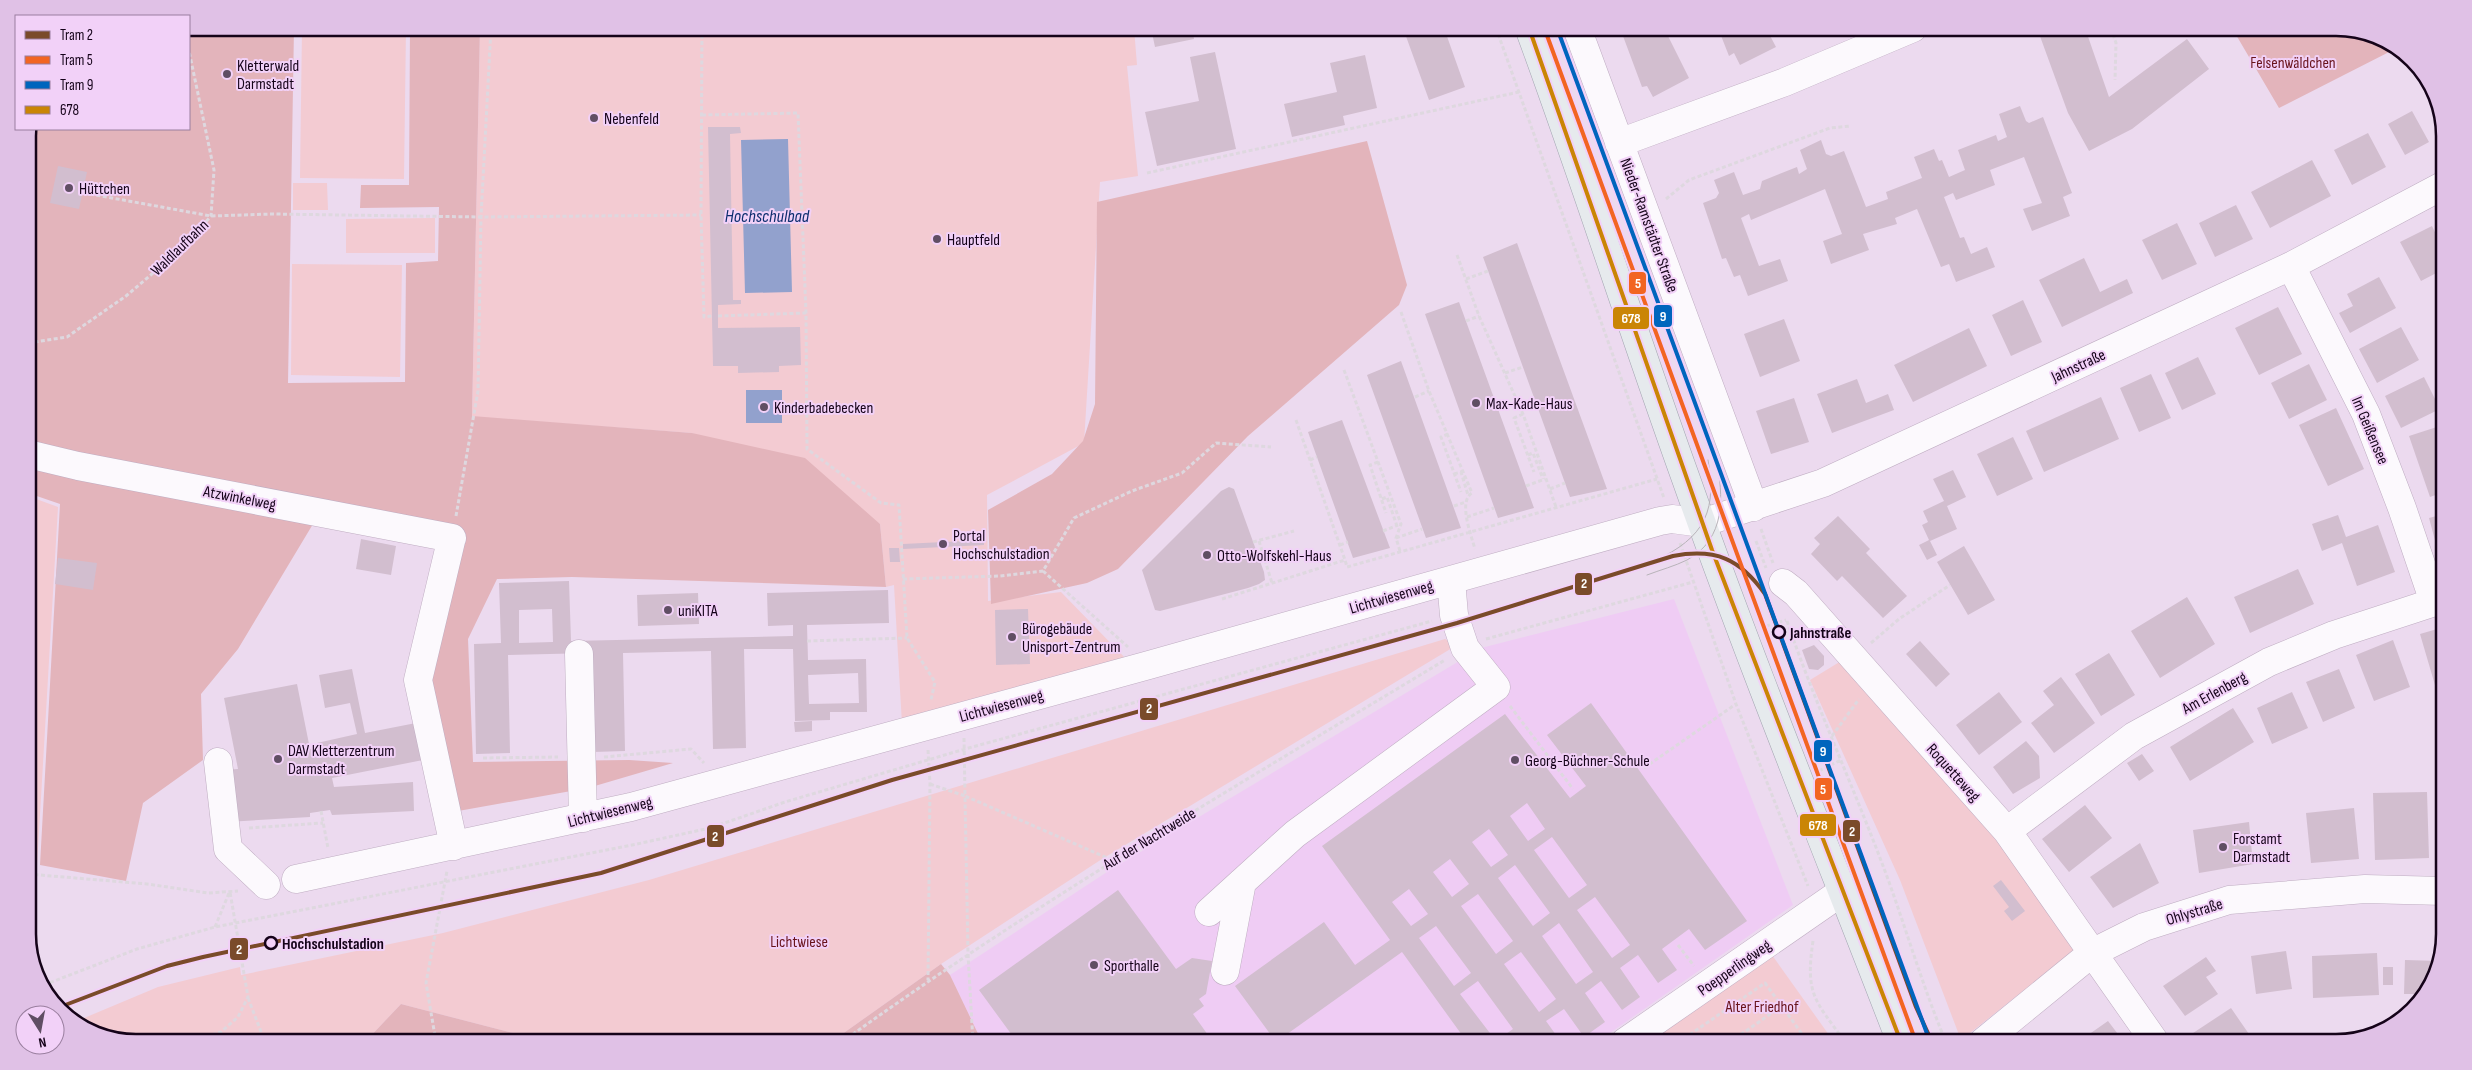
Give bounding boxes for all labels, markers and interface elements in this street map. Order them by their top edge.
legend [15,15,190,130]
text: Tram 2 [60,26,93,45]
text: Tram 5 [60,51,93,70]
park label: Felsenwäldchen [2250,54,2336,73]
place label: Kletterwald Darmstadt [237,57,299,94]
marker: Kletterwald Darmstadt [221,68,233,80]
text: Tram 9 [60,76,93,95]
text: 678 [60,101,79,120]
place label: Nebenfeld [604,110,659,129]
marker: Nebenfeld [588,112,600,124]
street label: Nieder-Ramstädter Straße [1615,156,1682,295]
place label: Hüttchen [79,180,130,199]
marker: Hüttchen [63,182,75,194]
water label: Hochschulbad [725,206,810,227]
street label: Waldlaufbahn [147,216,213,280]
place label: Hauptfeld [947,231,1000,250]
marker: Hauptfeld [931,233,943,245]
line badge: 5 [1628,271,1647,295]
text: 5 [1635,275,1641,292]
line badge: 9 [1653,304,1673,328]
line badge: 678 [1612,306,1650,330]
text: 9 [1660,308,1667,325]
text: 678 [1621,310,1641,327]
street label: Jahnstraße [2048,346,2109,388]
street label: Im Geißensee [2347,394,2392,467]
place label: Max-Kade-Haus [1486,395,1573,414]
marker: Max-Kade-Haus [1470,397,1482,409]
place label: Kinderbadebecken [774,399,873,418]
marker: Kinderbadebecken [758,401,770,413]
street label: Atzwinkelweg [201,482,278,515]
place label: Portal Hochschulstadion [953,527,1050,564]
marker: Portal Hochschulstadion [937,538,949,550]
place label: Otto-Wolfskehl-Haus [1217,547,1332,566]
marker: Otto-Wolfskehl-Haus [1201,549,1213,561]
line badge: 2 [1574,572,1593,596]
text: 2 [1581,575,1587,592]
street label: Lichtwiesenweg [1347,576,1436,618]
place label: uniKITA [678,602,718,621]
marker: uniKITA [662,604,674,616]
place label: Bürogebäude Unisport-Zentrum [1022,620,1121,657]
place label: Jahnstraße [1789,624,1851,643]
marker: Jahnstraße [1772,625,1786,639]
marker: Bürogebäude Unisport-Zentrum [1006,631,1018,643]
street label: Am Erlenberg [2178,668,2250,719]
street label: Lichtwiesenweg [957,686,1046,727]
line badge: 2 [1139,697,1159,721]
text: 2 [1146,700,1152,717]
line badge: 9 [1813,739,1833,763]
street label: Roquetteweg [1922,740,1984,806]
place label: DAV Kletterzentrum Darmstadt [288,742,394,779]
text: 9 [1820,743,1827,760]
place label: Georg-Büchner-Schule [1525,752,1650,771]
marker: DAV Kletterzentrum Darmstadt [272,753,284,765]
marker: Georg-Büchner-Schule [1509,754,1521,766]
line badge: 5 [1814,777,1833,801]
text: 5 [1820,781,1826,798]
street label: Lichtwiesenweg [566,793,655,832]
street label: Auf der Nachtweide [1099,804,1200,875]
line badge: 678 [1799,813,1837,837]
text: 678 [1808,817,1828,834]
line badge: 2 [1842,819,1861,843]
text: 2 [1849,823,1855,840]
line badge: 2 [706,824,725,848]
text: 2 [712,828,718,845]
place label: Forstamt Darmstadt [2233,830,2290,867]
marker: Forstamt Darmstadt [2217,841,2229,853]
street label: Ohlystraße [2164,895,2225,930]
park label: Lichtwiese [770,933,828,952]
place label: Hochschulstadion [282,935,384,954]
marker: Hochschulstadion [264,936,278,950]
street label: Poepperlingweg [1695,936,1775,1000]
line badge: 2 [229,937,249,961]
text: 2 [236,941,242,958]
place label: Sporthalle [1104,957,1159,976]
marker: Sporthalle [1088,959,1100,971]
park label: Alter Friedhof [1724,998,1799,1017]
north arrow [15,1005,65,1055]
text: N [37,1033,48,1051]

